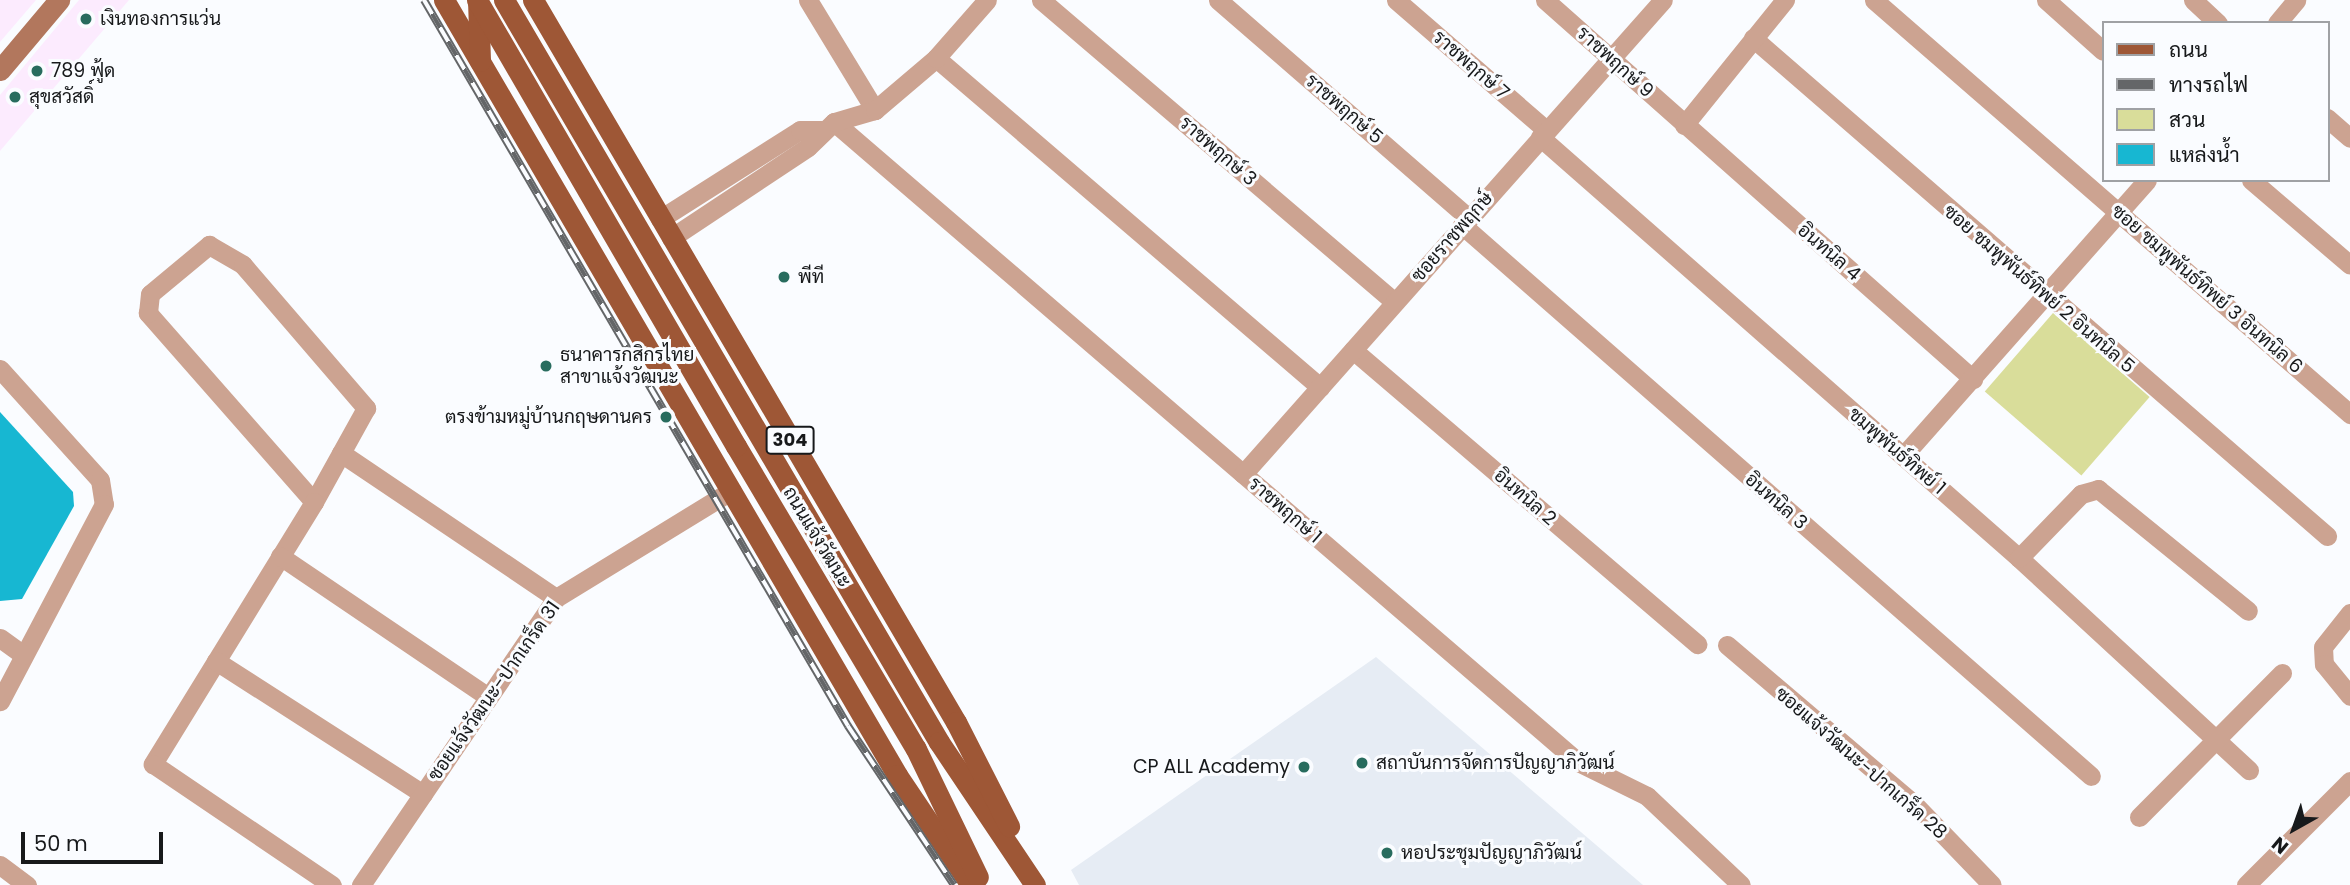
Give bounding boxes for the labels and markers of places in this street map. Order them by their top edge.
place label: เงินทองการแว่น [100,8,221,30]
marker: เงินทองการแว่น [78,11,94,27]
place label: 789 ฟู้ด [51,60,115,82]
marker: 789 ฟู้ด [29,63,45,79]
place label: สุขสวัสดิ์ [29,86,94,108]
marker: สุขสวัสดิ์ [7,89,23,105]
place label: พีที [798,266,824,288]
marker: พีที [776,269,792,285]
place label: ธนาคารกสิกรไทย สาขาแจ้งวัฒนะ [560,344,694,388]
marker: ธนาคารกสิกรไทย สาขาแจ้งวัฒนะ [538,358,554,374]
place label: ตรงข้ามหมู่บ้านกฤษดานคร [445,406,652,428]
marker: ตรงข้ามหมู่บ้านกฤษดานคร [658,409,674,425]
place label: สถาบันการจัดการปัญญาภิวัฒน์ [1376,752,1615,774]
marker: สถาบันการจัดการปัญญาภิวัฒน์ [1354,755,1370,771]
place label: CP ALL Academy [1133,756,1290,778]
marker: CP ALL Academy [1296,759,1312,775]
place label: หอประชุมปัญญาภิวัฒน์ [1401,842,1582,864]
marker: หอประชุมปัญญาภิวัฒน์ [1379,845,1395,861]

